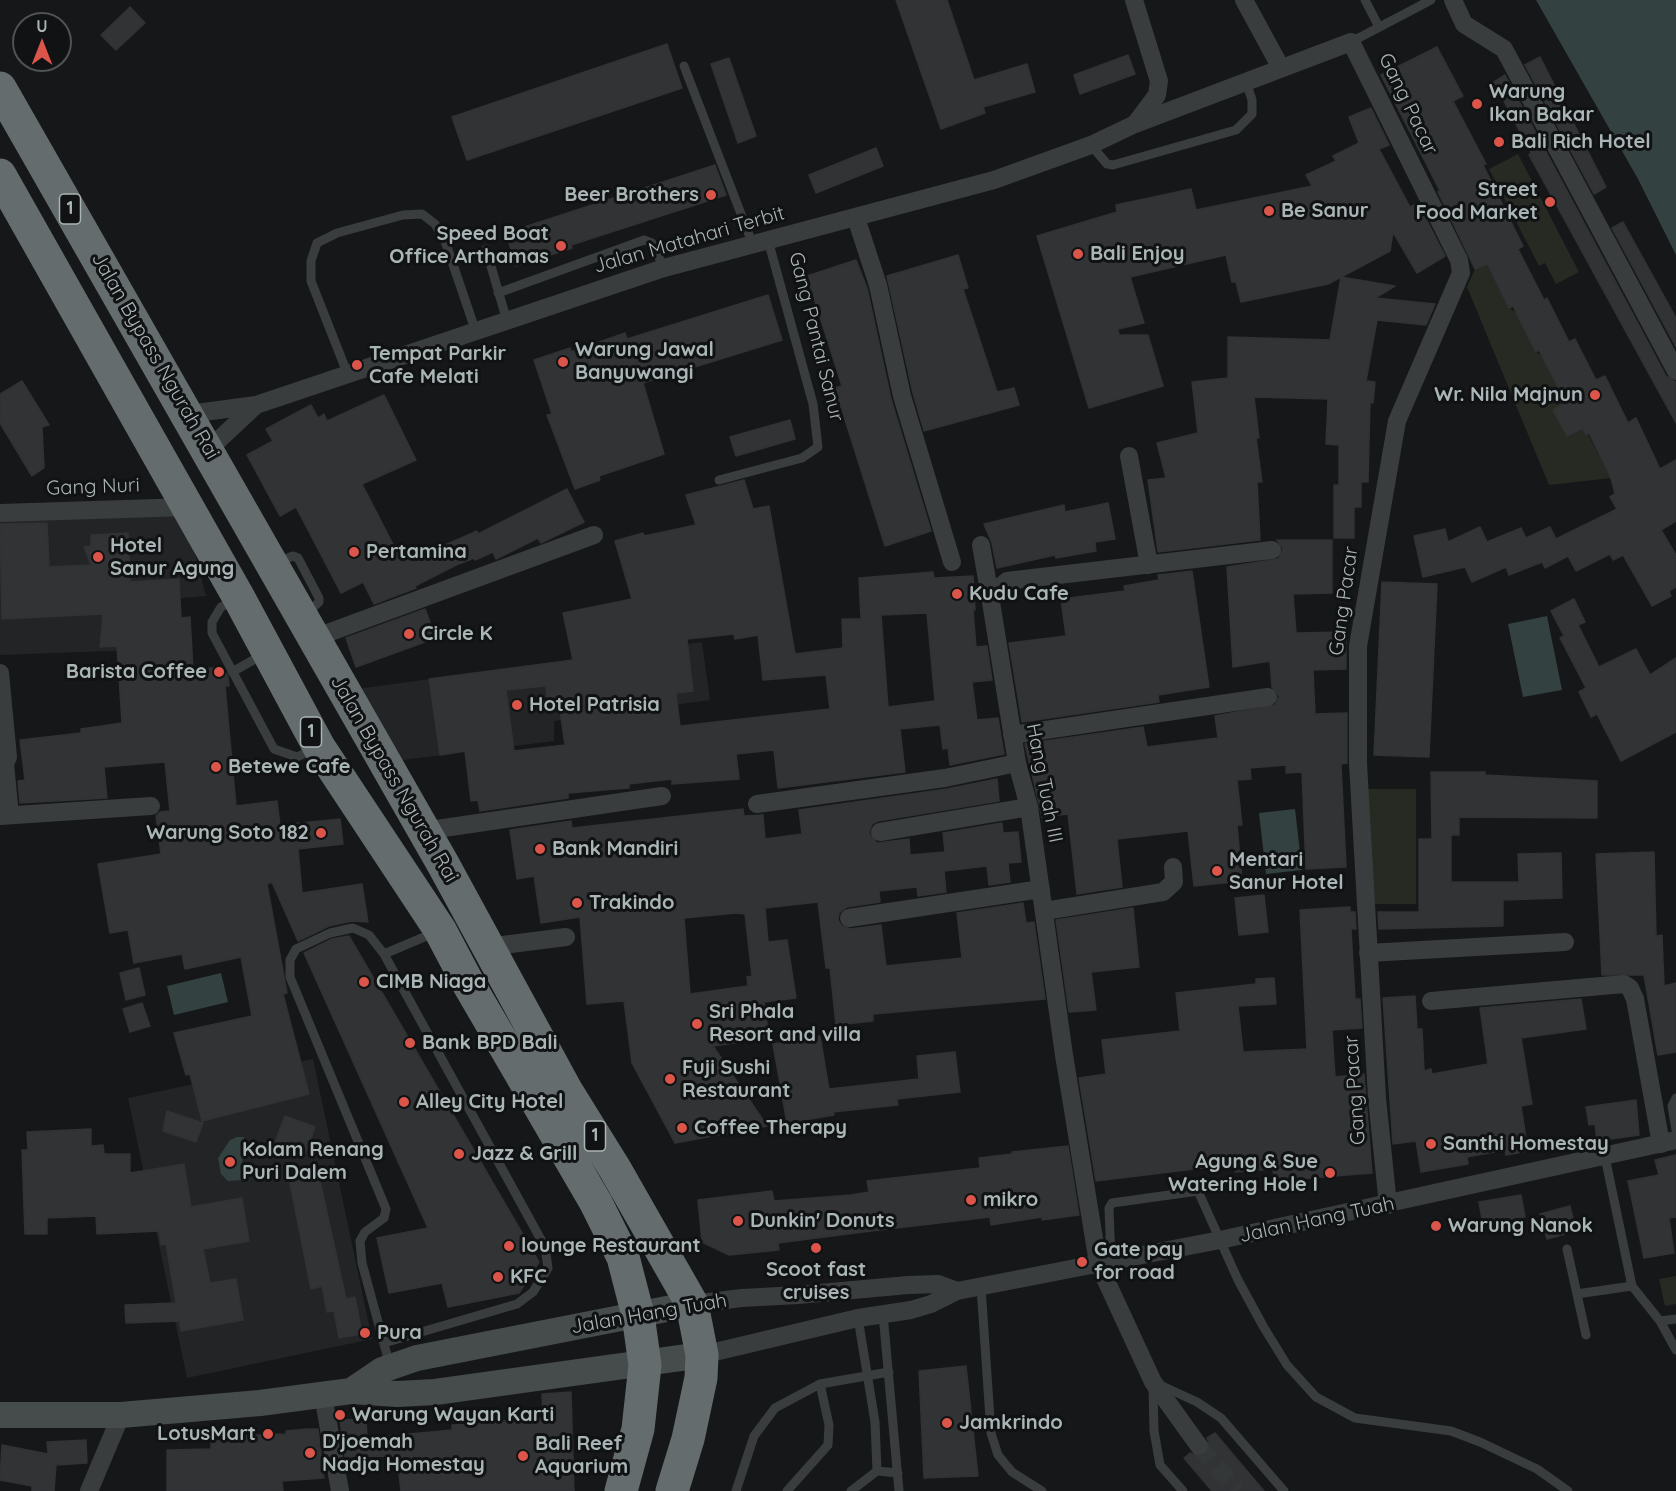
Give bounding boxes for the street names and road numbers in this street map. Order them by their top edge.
street label: Gang Pacar [1373,49,1443,159]
road number: 1 [60,194,80,224]
street label: Jalan Matahari Terbit [591,201,787,279]
street label: Jalan Bypass Ngurah Rai [86,248,224,464]
street label: Gang Pantai Sanur [783,250,849,424]
street label: Gang Nuri [46,473,140,501]
street label: Gang Pacar [1324,545,1364,657]
street label: Jalan Bypass Ngurah Rai [325,671,463,887]
road number: 1 [300,717,322,747]
street label: Hang Tuah III [1021,721,1067,845]
street label: Gang Pacar [1339,1034,1371,1146]
road number: 1 [584,1121,606,1151]
street label: Jalan Hang Tuah [1237,1192,1397,1248]
street label: Jalan Hang Tuah [569,1288,729,1340]

